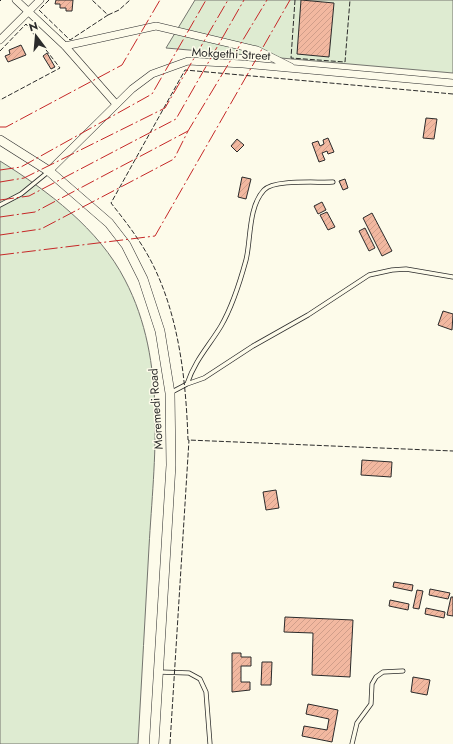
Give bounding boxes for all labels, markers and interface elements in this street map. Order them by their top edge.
north arrow [16,16,56,56]
text: N [27,17,40,35]
street label: Mokgethi Street [191,43,271,65]
street label: Moremedi Road [144,368,168,450]

